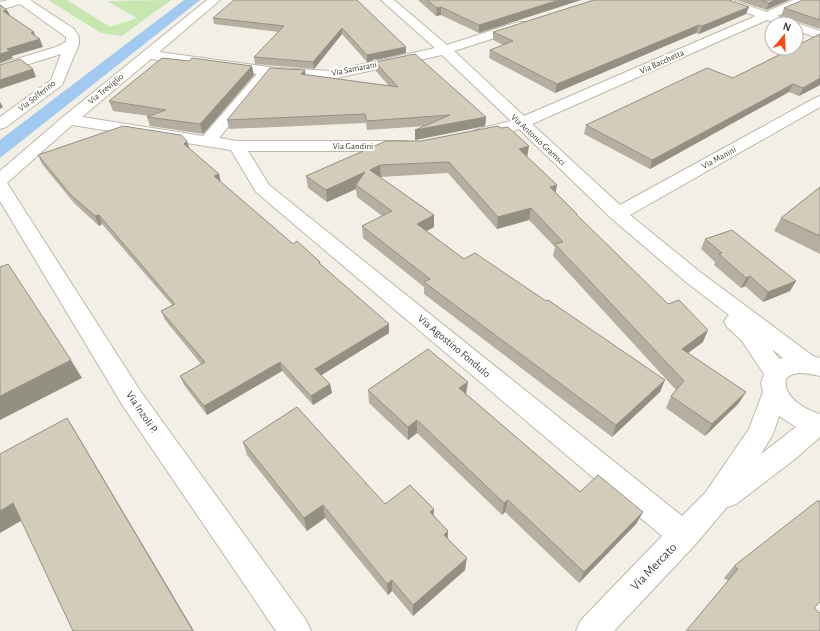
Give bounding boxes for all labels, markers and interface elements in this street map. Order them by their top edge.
north arrow [764,16,804,56]
text: N [782,21,793,33]
street label: Via Bacchetta [638,48,686,76]
street label: Via Samarani [331,60,377,78]
street label: Via Treviglio [86,72,126,106]
street label: Via Solferino [17,78,58,113]
street label: Via Antonio Gramsci [509,113,567,167]
street label: Via Gandini [333,142,373,151]
street label: Via Manini [700,145,738,171]
street label: Via Agostino Fondulo [416,313,492,379]
street label: Via Inzoli P. [124,389,160,435]
street label: Via Mercato [628,541,680,593]

